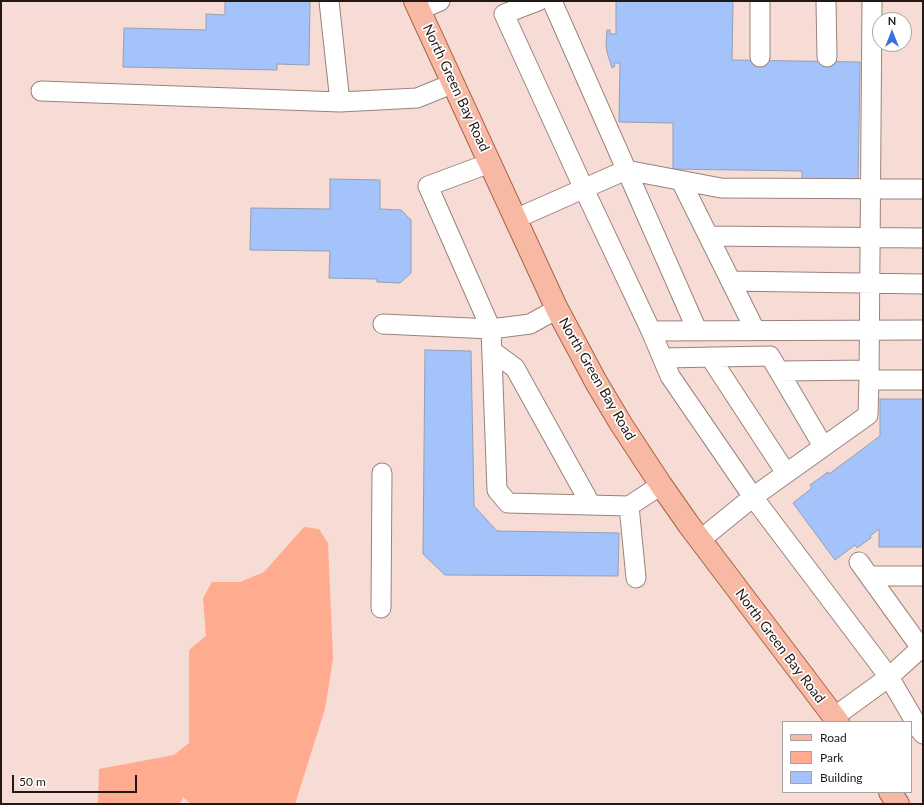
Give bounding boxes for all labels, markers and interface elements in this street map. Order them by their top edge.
north arrow [872,12,912,52]
text: N [888,14,896,27]
street label: North Green Bay Road [419,22,493,154]
street label: North Green Bay Road [555,315,639,443]
street label: North Green Bay Road [732,586,828,706]
legend [782,721,912,793]
text: Road [820,730,847,745]
text: Park [820,750,843,765]
scale bar [14,767,139,793]
text: Building [820,770,863,785]
text: 50 m [19,774,46,789]

